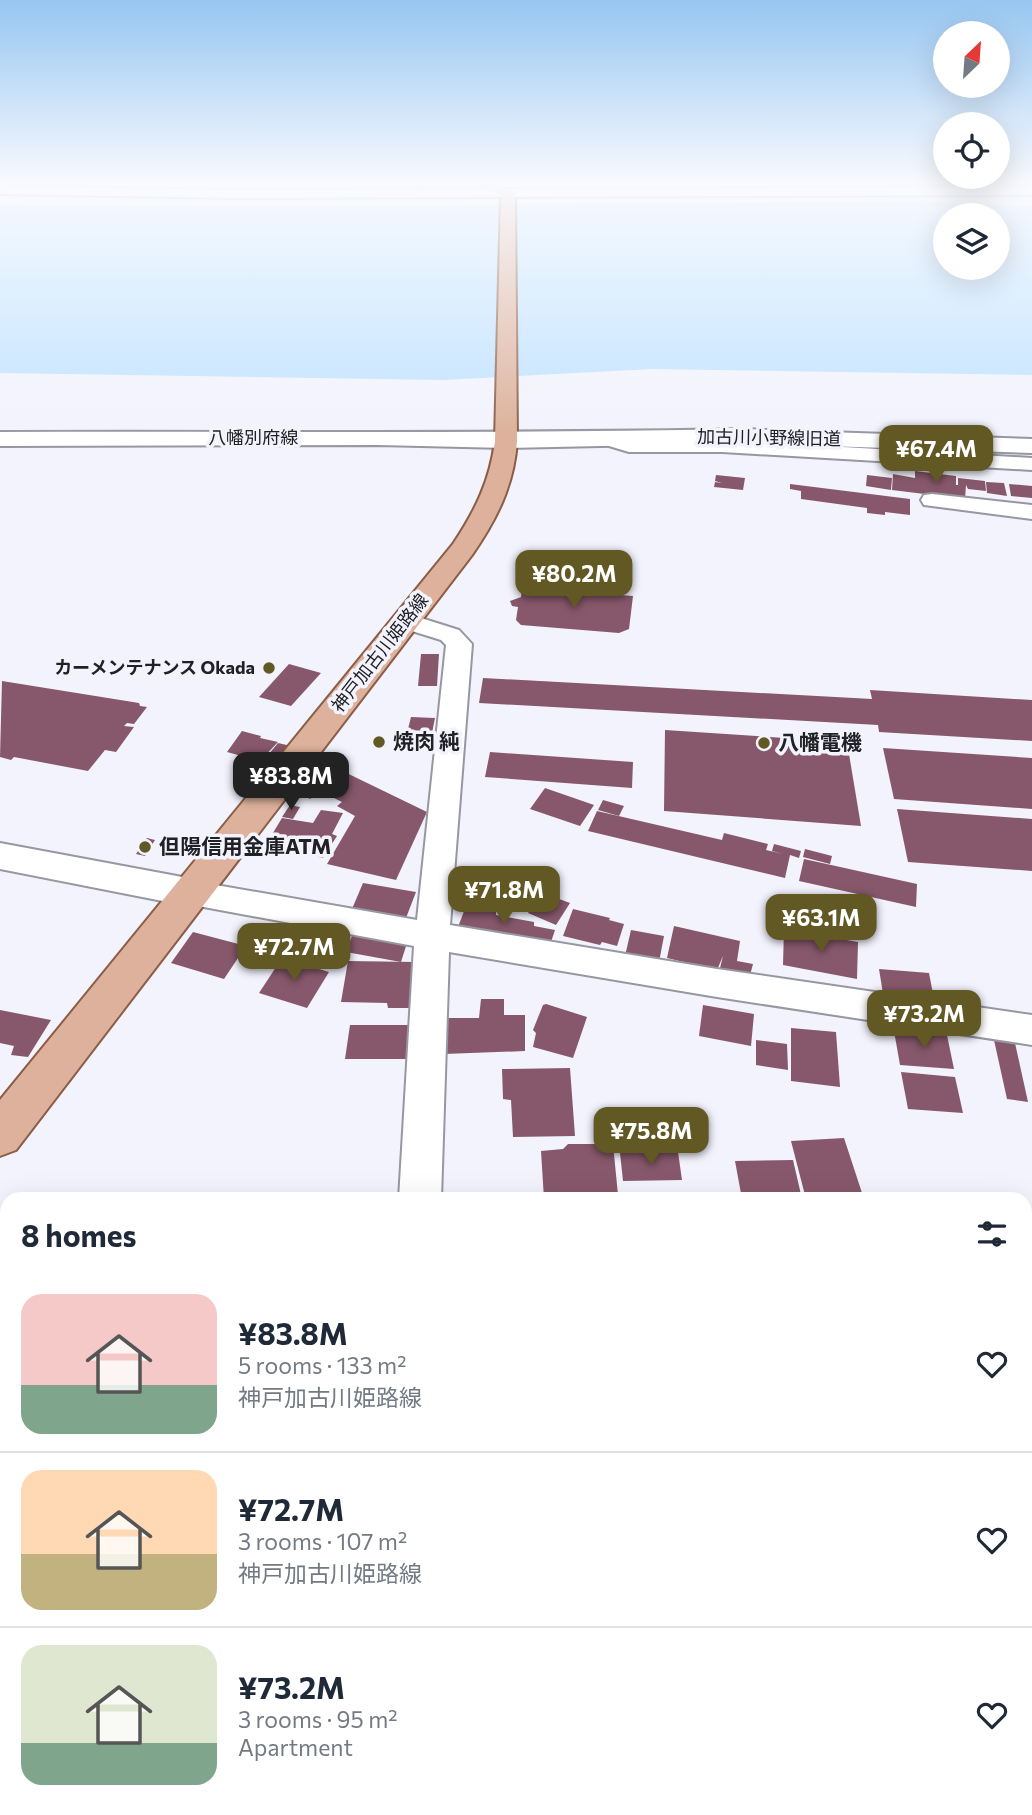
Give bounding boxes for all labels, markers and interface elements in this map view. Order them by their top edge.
north arrow [933,21,1010,98]
map controls [933,21,1010,280]
button: locate [933,112,1010,189]
button: layers [933,203,1010,280]
street label: 加古川小野線旧道 [697,425,841,449]
street label: 八幡別府線 [208,426,298,448]
pin: ¥67.4M [879,426,993,485]
text: ¥67.4M [895,434,977,462]
pin: ¥80.2M [517,550,631,610]
text: ¥80.2M [531,559,617,587]
street label: 神戸加古川姫路線 [326,589,432,716]
place label: カーメンテナンス Okada [54,656,255,678]
marker: カーメンテナンス Okada [261,660,277,676]
place label: 焼肉 純 [393,728,460,753]
place label: 八幡電機 [778,729,862,754]
marker: 焼肉 純 [371,734,387,750]
marker: 八幡電機 [756,735,772,751]
pin: ¥83.8M [234,752,348,812]
text: ¥83.8M [249,761,333,789]
place label: 但陽信用金庫ATM [159,833,331,858]
marker: 但陽信用金庫ATM [137,839,153,855]
pin: ¥71.8M [447,866,561,926]
text: ¥71.8M [464,875,544,903]
pin: ¥63.1M [764,894,878,954]
text: ¥63.1M [782,903,860,931]
pin: ¥72.7M [237,923,351,983]
text: ¥72.7M [253,932,335,960]
pin: ¥73.2M [867,990,981,1050]
text: ¥73.2M [883,999,965,1027]
pin: ¥75.8M [594,1108,708,1167]
text: ¥75.8M [610,1116,692,1144]
icon: filters [973,1215,1011,1253]
text: 8 homes [21,1216,137,1253]
text: ¥83.8M [238,1314,348,1351]
icon: home [77,1322,161,1406]
icon: heart [973,1345,1011,1383]
text: 5 rooms · 133 m² [238,1351,406,1379]
text: 神戸加古川姫路線 [238,1383,422,1411]
text: ¥72.7M [238,1490,344,1527]
icon: home [77,1498,161,1582]
icon: heart [973,1521,1011,1559]
text: 3 rooms · 107 m² [238,1527,407,1555]
text: 神戸加古川姫路線 [238,1559,422,1587]
text: ¥73.2M [238,1668,345,1705]
icon: home [77,1673,161,1757]
icon: heart [973,1696,1011,1734]
text: 3 rooms · 95 m² [238,1705,397,1733]
text: Apartment [238,1733,353,1761]

